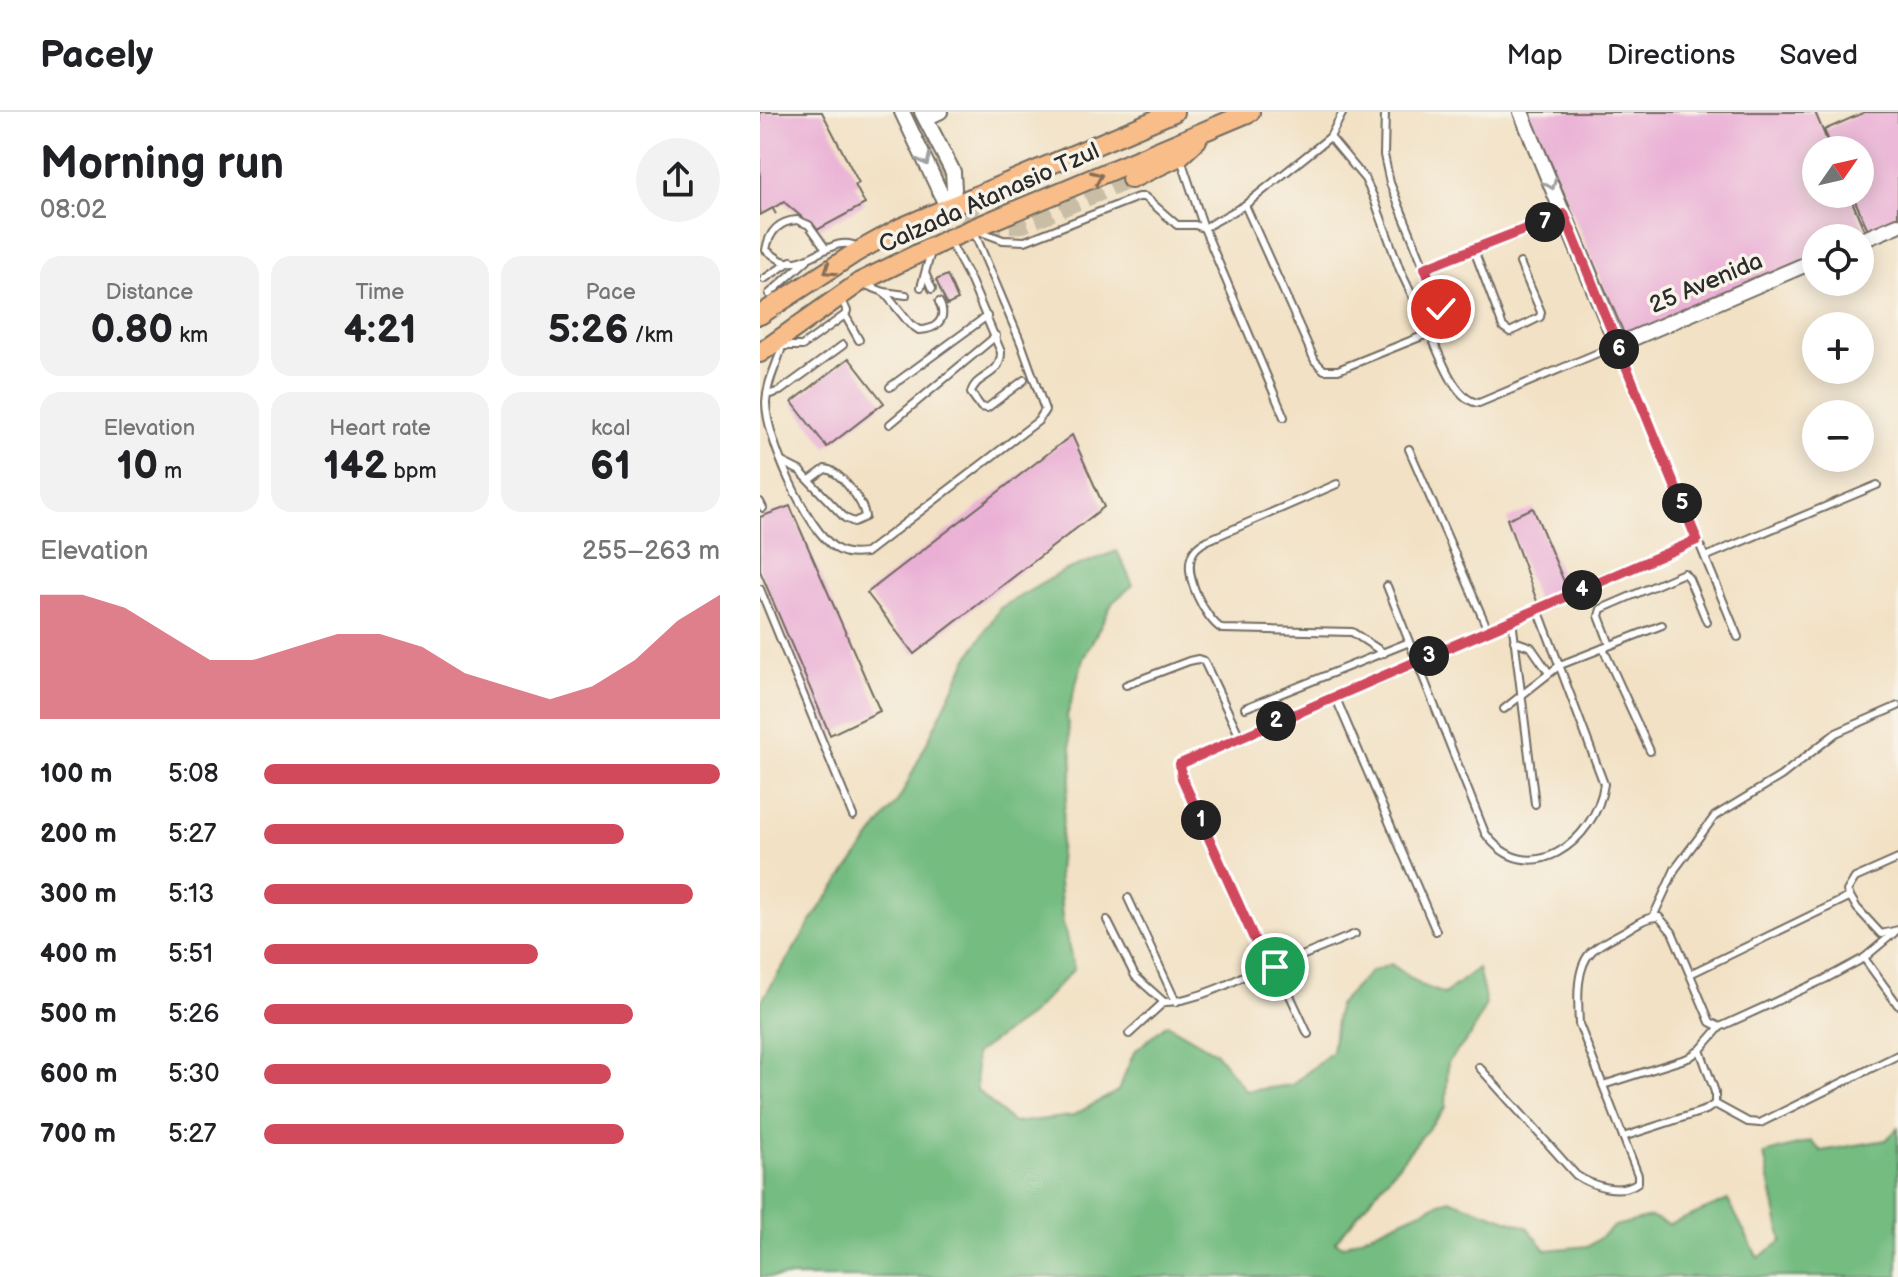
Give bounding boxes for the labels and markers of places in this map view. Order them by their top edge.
pin: 7 [1525,202,1565,242]
pin [1407,275,1475,343]
pin: 6 [1599,329,1639,369]
pin: 5 [1662,483,1702,523]
pin: 4 [1562,570,1602,610]
pin: 3 [1409,636,1449,676]
pin: 2 [1256,701,1296,741]
pin: 1 [1181,800,1221,840]
pin [1241,933,1309,1001]

